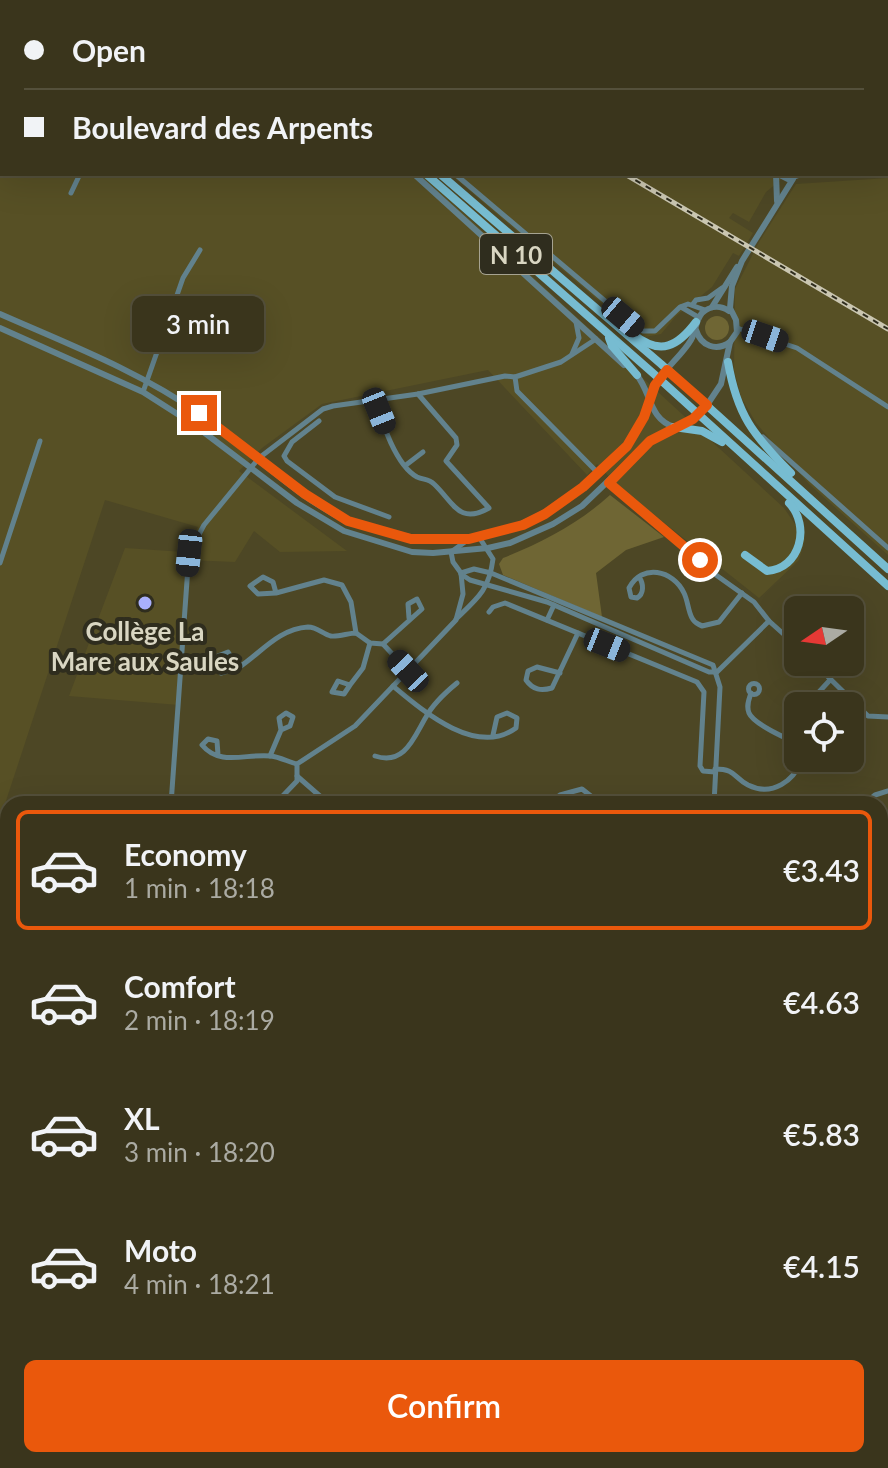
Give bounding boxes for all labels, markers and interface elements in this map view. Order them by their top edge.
text: Open [72,32,146,68]
text: Boulevard des Arpents [72,109,373,145]
road number: N 10 [480,234,552,274]
car [597,292,649,342]
callout: 3 min [133,297,265,353]
text: 3 min [166,308,230,340]
car [738,317,792,355]
car [359,384,399,438]
route end [181,395,217,431]
car [175,528,203,578]
route start [682,542,718,578]
marker: Collège La Mare aux Saules [136,594,154,612]
north arrow [784,596,864,676]
map controls [784,596,864,772]
place label: Collège La Mare aux Saules [51,615,239,677]
car [580,625,634,665]
car [383,645,433,697]
button: locate [784,692,864,772]
icon: car [28,834,100,906]
text: Economy [124,836,247,872]
text: €3.43 [783,852,860,888]
text: 1 min · 18:18 [124,872,275,904]
icon: car [28,966,100,1038]
text: Comfort [124,968,236,1004]
text: €4.63 [783,984,860,1020]
text: 2 min · 18:19 [124,1004,275,1036]
icon: car [28,1098,100,1170]
text: XL [124,1100,160,1136]
text: €5.83 [783,1116,860,1152]
text: 3 min · 18:20 [124,1136,275,1168]
icon: car [28,1230,100,1302]
text: Moto [124,1232,197,1268]
text: €4.15 [783,1248,860,1284]
text: 4 min · 18:21 [124,1268,275,1300]
button: Confirm [24,1360,864,1452]

